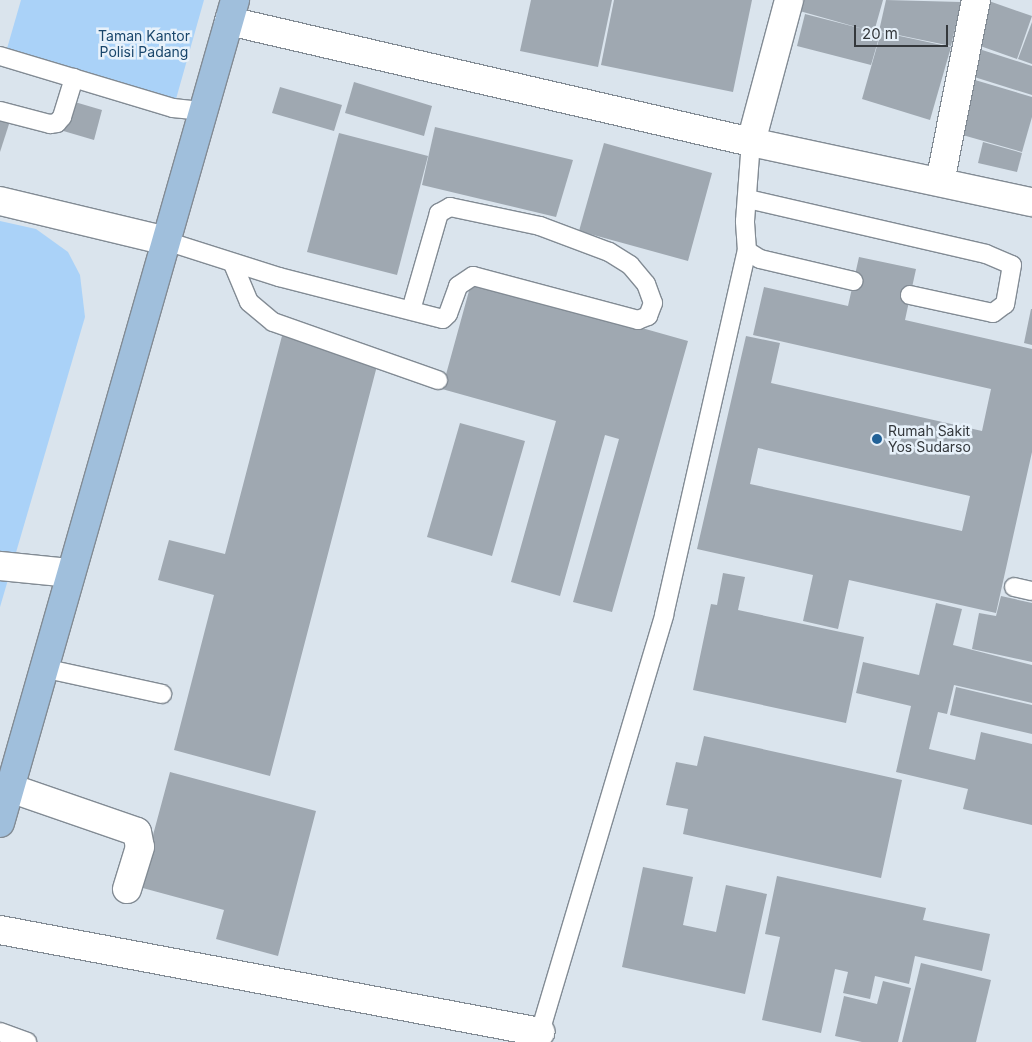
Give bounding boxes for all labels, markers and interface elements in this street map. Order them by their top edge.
scale bar [857,15,951,47]
text: 20 m [862,24,898,43]
park label: Taman Kantor Polisi Padang [98,28,190,60]
place label: Rumah Sakit Yos Sudarso [888,423,971,456]
marker: Rumah Sakit Yos Sudarso [870,432,884,446]

